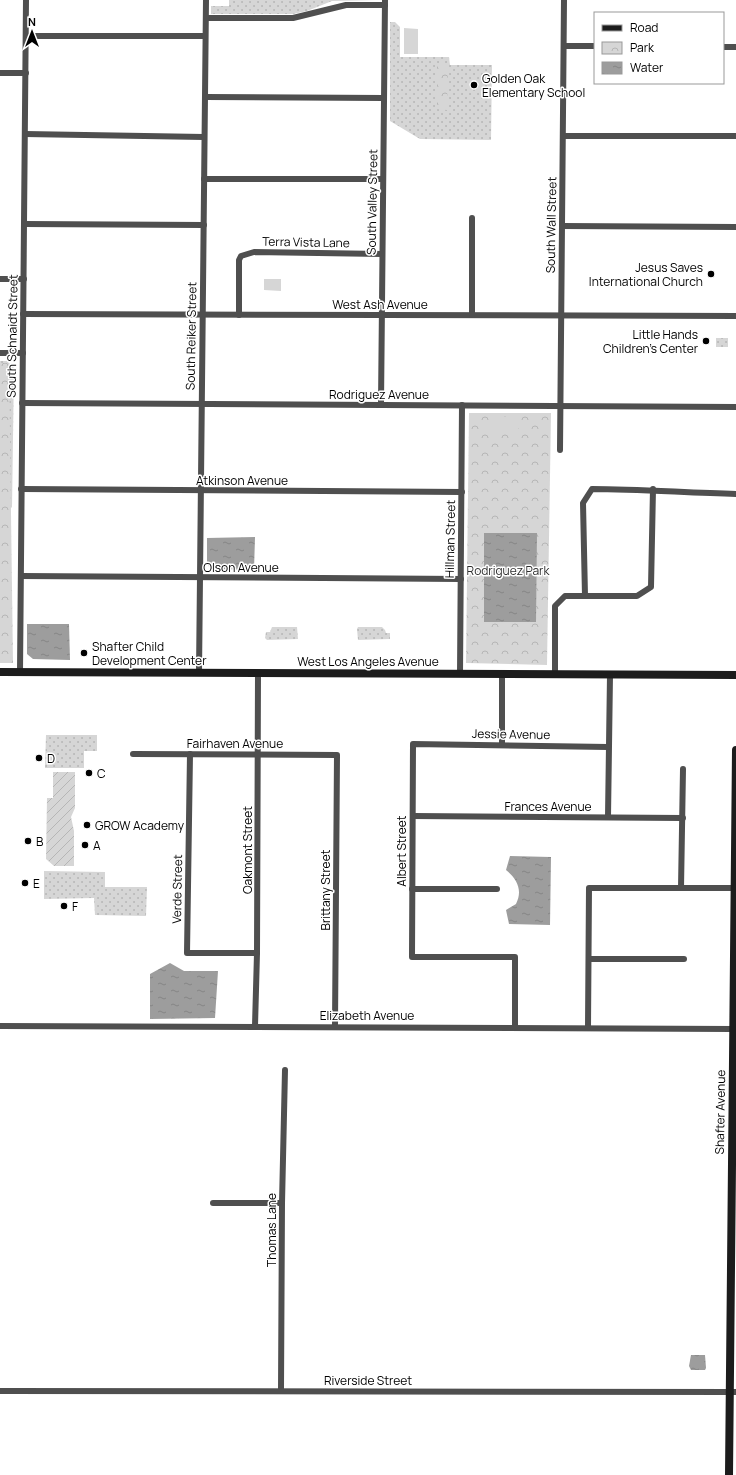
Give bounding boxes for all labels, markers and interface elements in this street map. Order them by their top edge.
north arrow [12,12,52,52]
legend [594,12,724,84]
text: N [28,14,36,29]
text: Road [630,19,658,36]
text: Park [630,39,655,56]
text: Water [630,59,664,76]
place label: Golden Oak Elementary School [482,70,585,101]
marker: Golden Oak Elementary School [469,80,479,90]
street label: South Valley Street [363,149,381,255]
street label: South Wall Street [542,176,560,273]
street label: Terra Vista Lane [262,233,350,251]
place label: Jesus Saves International Church [589,259,703,290]
marker: Jesus Saves International Church [706,269,716,279]
street label: South Schnaidt Street [2,274,22,398]
street label: South Reiker Street [182,282,200,390]
street label: West Ash Avenue [332,296,428,313]
place label: Little Hands Children's Center [603,326,699,357]
marker: Little Hands Children's Center [701,336,711,346]
street label: Rodriguez Avenue [329,386,429,403]
street label: Atkinson Avenue [196,472,288,489]
street label: Hillman Street [441,500,459,578]
street label: Olson Avenue [203,559,279,576]
park label: Rodriguez Park [467,562,550,579]
place label: Shafter Child Development Center [92,638,207,669]
marker: Shafter Child Development Center [79,648,89,658]
street label: West Los Angeles Avenue [297,653,439,670]
street label: Jessie Avenue [472,725,550,743]
street label: Fairhaven Avenue [187,735,283,752]
place label: D [47,750,55,767]
marker: D [34,753,44,763]
place label: C [97,765,106,782]
marker: C [84,768,94,778]
street label: Frances Avenue [504,798,592,815]
street label: Oakmont Street [239,806,256,894]
street label: Albert Street [393,815,410,887]
place label: GROW Academy [95,817,185,834]
marker: GROW Academy [82,820,92,830]
place label: B [36,833,43,850]
marker: B [23,836,33,846]
place label: A [93,837,101,854]
marker: A [80,840,90,850]
street label: Brittany Street [317,849,334,930]
street label: Verde Street [168,854,186,924]
place label: E [33,875,40,892]
marker: E [20,878,30,888]
place label: F [72,898,78,915]
marker: F [59,901,69,911]
street label: Elizabeth Avenue [320,1007,414,1024]
street label: Shafter Avenue [711,1069,729,1155]
street label: Thomas Lane [263,1193,280,1267]
street label: Riverside Street [324,1372,412,1389]

